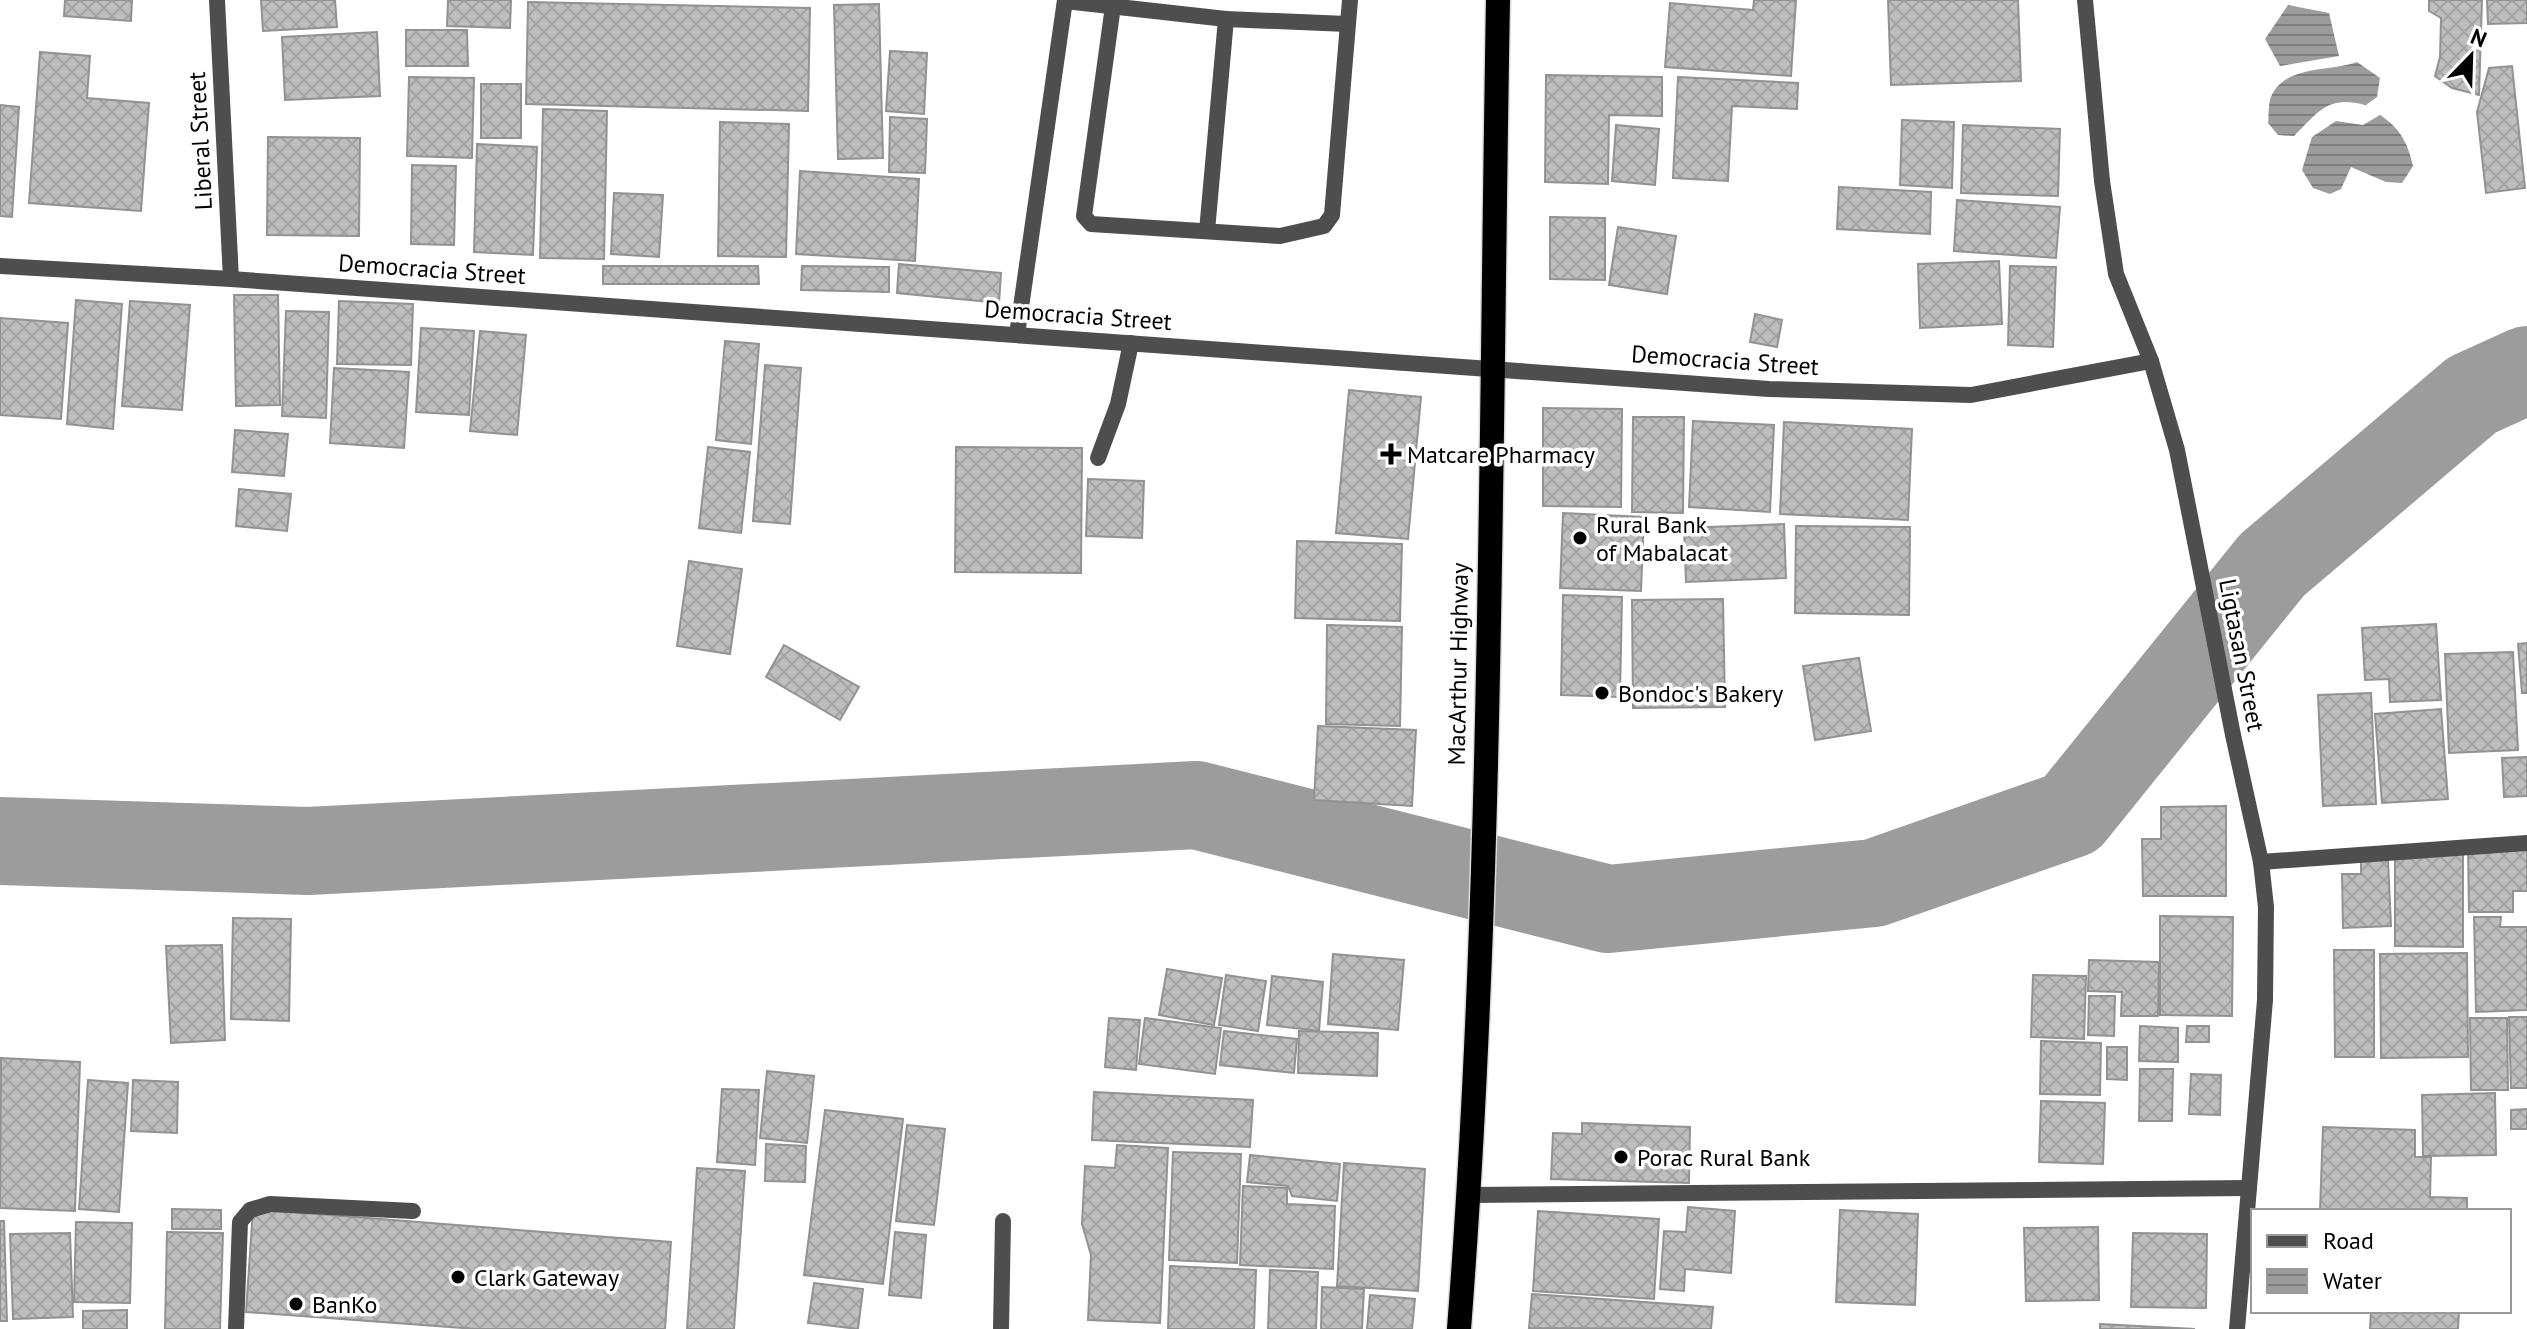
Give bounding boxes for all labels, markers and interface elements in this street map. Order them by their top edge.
north arrow [2431,16,2511,96]
text: N [2467,22,2491,53]
street label: Liberal Street [181,71,219,211]
street label: Democracia Street [337,247,527,291]
street label: Democracia Street [983,293,1173,337]
street label: Democracia Street [1630,338,1820,382]
place label: Matcare Pharmacy [1407,439,1595,470]
marker: Matcare Pharmacy [1382,445,1400,463]
place label: Rural Bank of Mabalacat [1596,509,1728,568]
marker: Rural Bank of Mabalacat [1571,529,1589,547]
street label: MacArthur Highway [1441,562,1475,766]
street label: Ligtasan Street [2212,576,2272,734]
place label: Bondoc's Bakery [1618,678,1783,709]
marker: Bondoc's Bakery [1593,684,1611,702]
place label: Porac Rural Bank [1637,1142,1811,1173]
marker: Porac Rural Bank [1612,1148,1630,1166]
legend [2251,1209,2511,1313]
text: Road [2323,1225,2374,1256]
place label: Clark Gateway [474,1262,619,1293]
text: Water [2323,1265,2382,1296]
marker: Clark Gateway [449,1268,467,1286]
place label: BanKo [312,1289,377,1320]
marker: BanKo [287,1295,305,1313]

